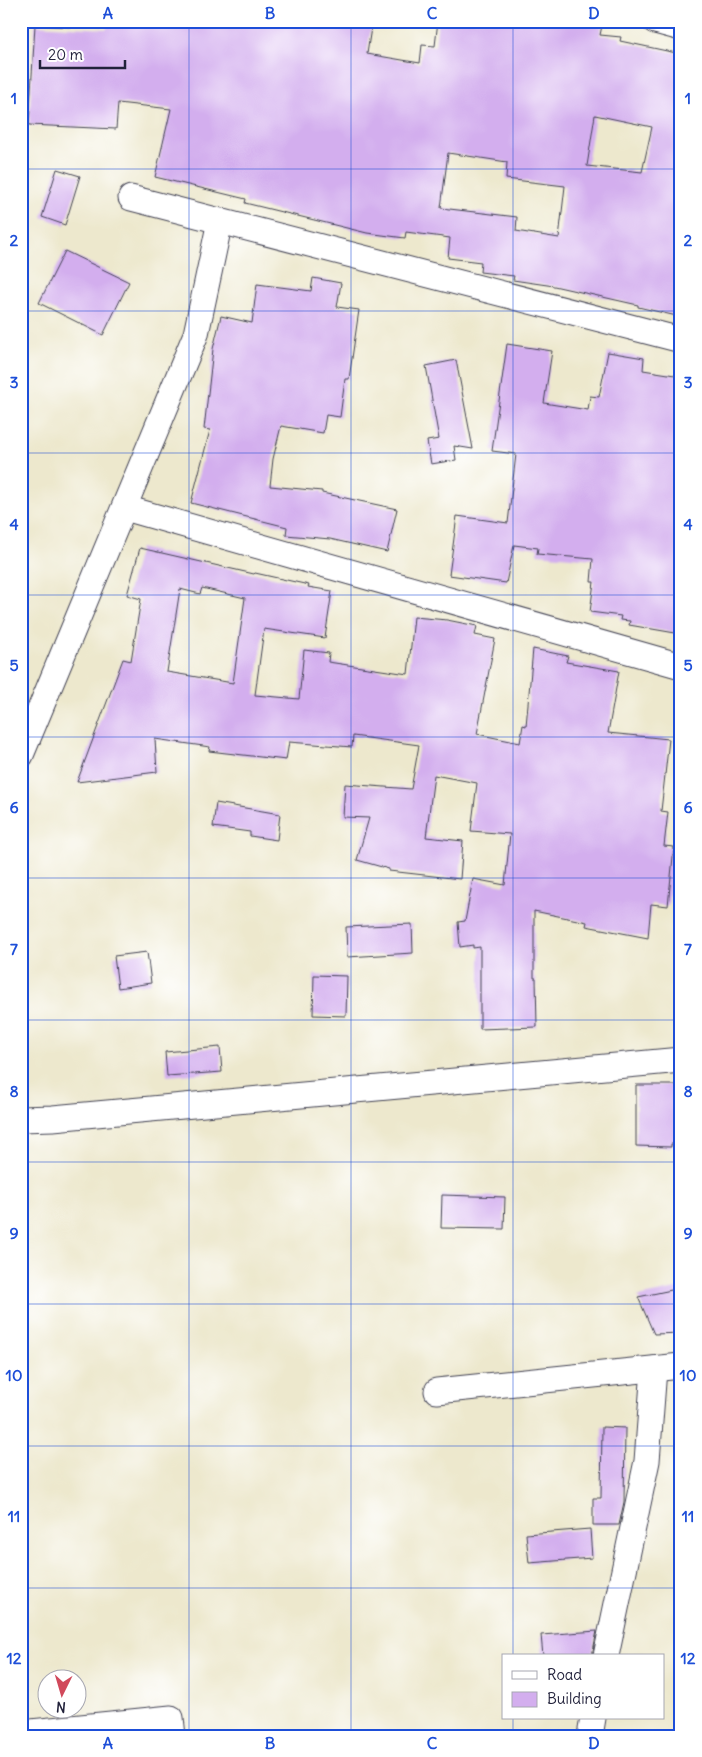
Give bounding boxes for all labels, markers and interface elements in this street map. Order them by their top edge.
text: A [103,3,113,23]
text: B [265,3,276,23]
text: C [427,3,438,23]
text: D [588,3,600,23]
scale bar [40,38,125,70]
text: 20 m [48,45,83,64]
text: 1 [11,88,17,108]
text: 1 [685,88,691,108]
text: 2 [10,230,19,250]
text: 2 [684,230,693,250]
text: 3 [9,372,19,392]
text: 3 [683,372,693,392]
text: 4 [9,514,19,534]
text: 4 [683,514,693,534]
text: 5 [9,655,19,675]
text: 5 [683,655,693,675]
text: 6 [9,797,19,817]
text: 6 [683,797,693,817]
text: 7 [10,939,18,959]
text: 7 [684,939,692,959]
text: 8 [9,1081,19,1101]
text: 8 [683,1081,693,1101]
text: 9 [9,1223,19,1243]
text: 9 [683,1223,693,1243]
text: 10 [6,1365,22,1385]
text: 10 [680,1365,696,1385]
text: 11 [8,1506,20,1526]
text: 11 [682,1506,694,1526]
text: 12 [6,1648,22,1668]
text: 12 [680,1648,696,1668]
legend [502,1654,664,1720]
text: Road [547,1665,582,1684]
north arrow [38,1670,88,1720]
text: Building [547,1689,602,1708]
text: N [55,1698,66,1716]
text: A [103,1733,113,1753]
text: B [265,1733,276,1753]
text: C [427,1733,438,1753]
text: D [588,1733,600,1753]

